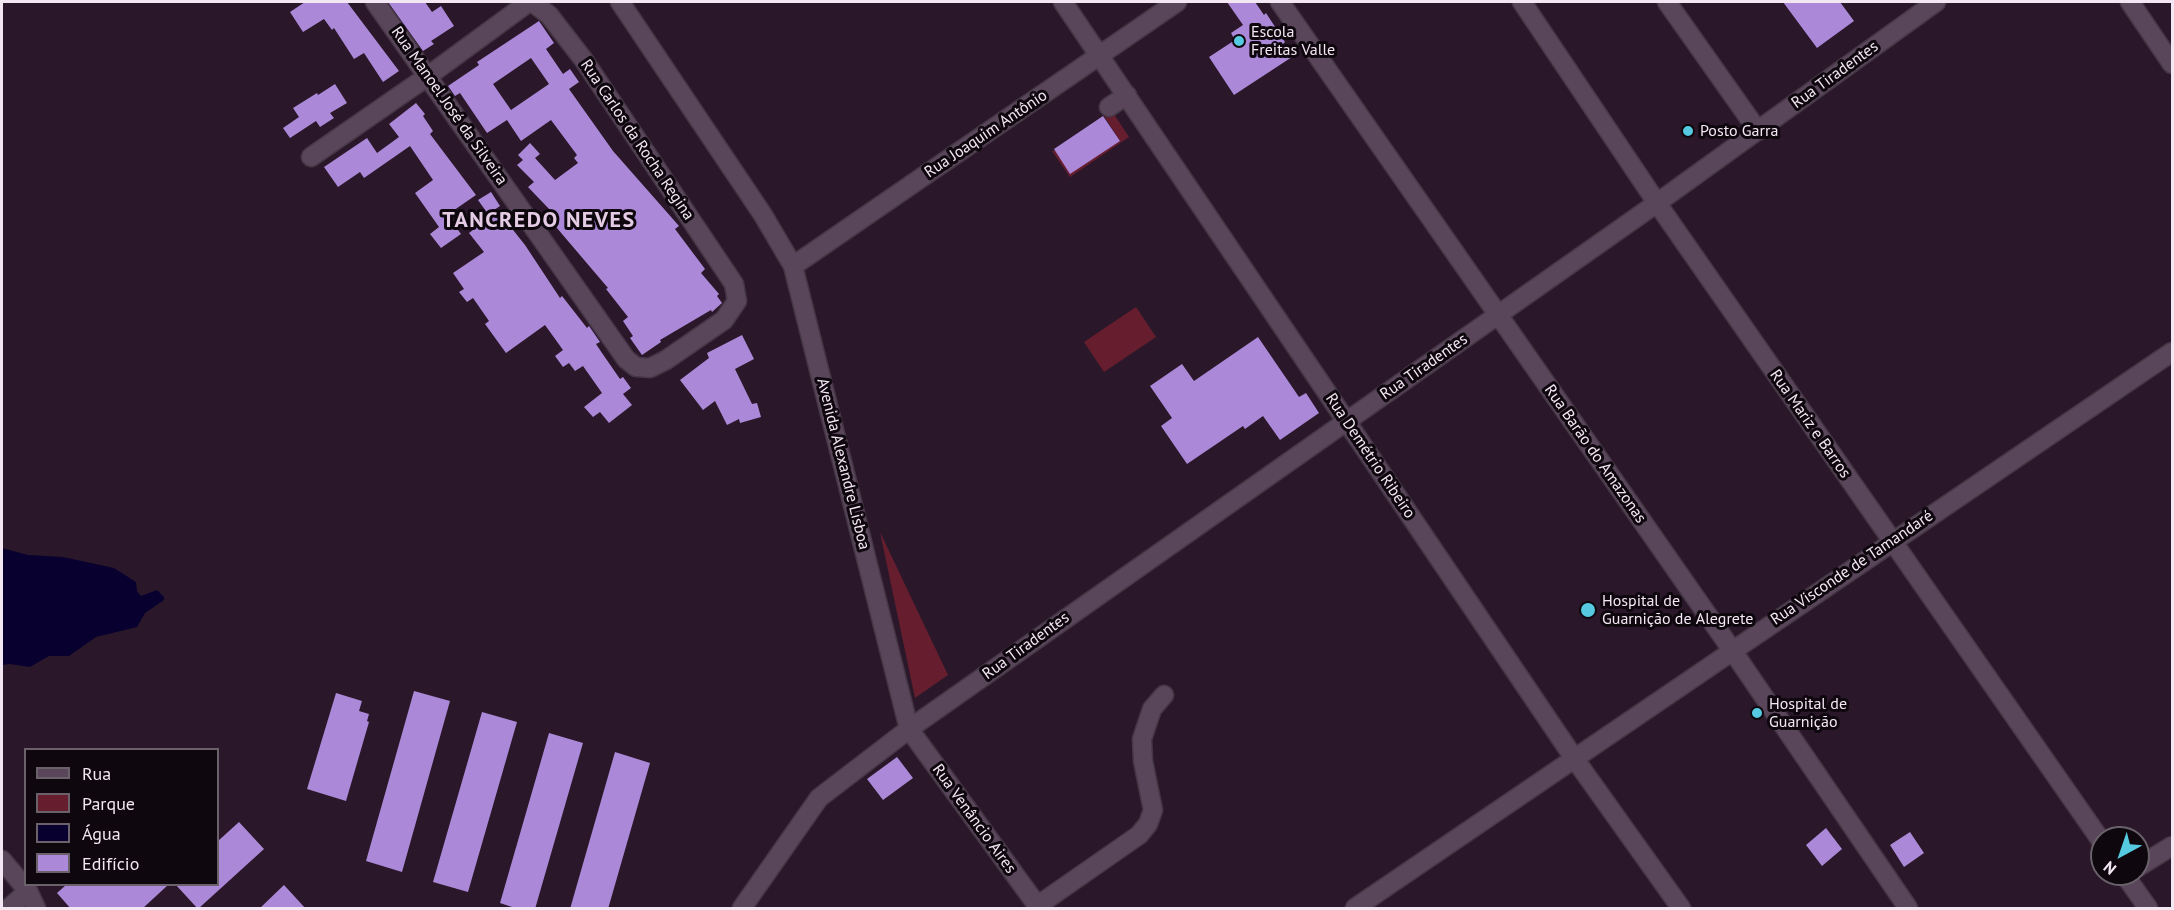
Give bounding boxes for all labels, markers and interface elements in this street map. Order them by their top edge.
place label: Escola Freitas Valle [1251,22,1335,60]
street label: Rua Manoel José da Silveira [387,23,511,189]
marker: Escola Freitas Valle [1232,34,1246,48]
street label: Rua Tiradentes [1788,37,1882,113]
street label: Rua Carlos da Rocha Regina [576,56,698,224]
street label: Rua Joaquim Antônio [921,86,1051,182]
place label: Posto Garra [1700,121,1778,141]
marker: Posto Garra [1681,124,1695,138]
district label: TANCREDO NEVES [442,208,636,234]
street label: Rua Tiradentes [1377,330,1471,404]
street label: Rua Mariz e Barros [1765,366,1855,482]
street label: Avenida Alexandre Lisboa [812,376,874,552]
street label: Rua Barão do Amazonas [1540,381,1650,527]
street label: Rua Demétrio Ribeiro [1321,390,1419,522]
street label: Rua Visconde de Tamandaré [1767,507,1937,629]
place label: Hospital de Guarnição de Alegrete [1602,591,1753,629]
marker: Hospital de Guarnição de Alegrete [1579,601,1597,619]
street label: Rua Tiradentes [979,608,1073,684]
place label: Hospital de Guarnição [1769,694,1847,732]
marker: Hospital de Guarnição [1750,706,1764,720]
legend [24,748,219,886]
street label: Rua Venâncio Aires [928,761,1020,877]
text: Rua [82,762,111,785]
text: Parque [82,792,135,815]
text: Água [82,822,121,845]
north arrow [2090,826,2150,886]
text: Edifício [82,852,139,875]
text: N [2099,857,2120,879]

